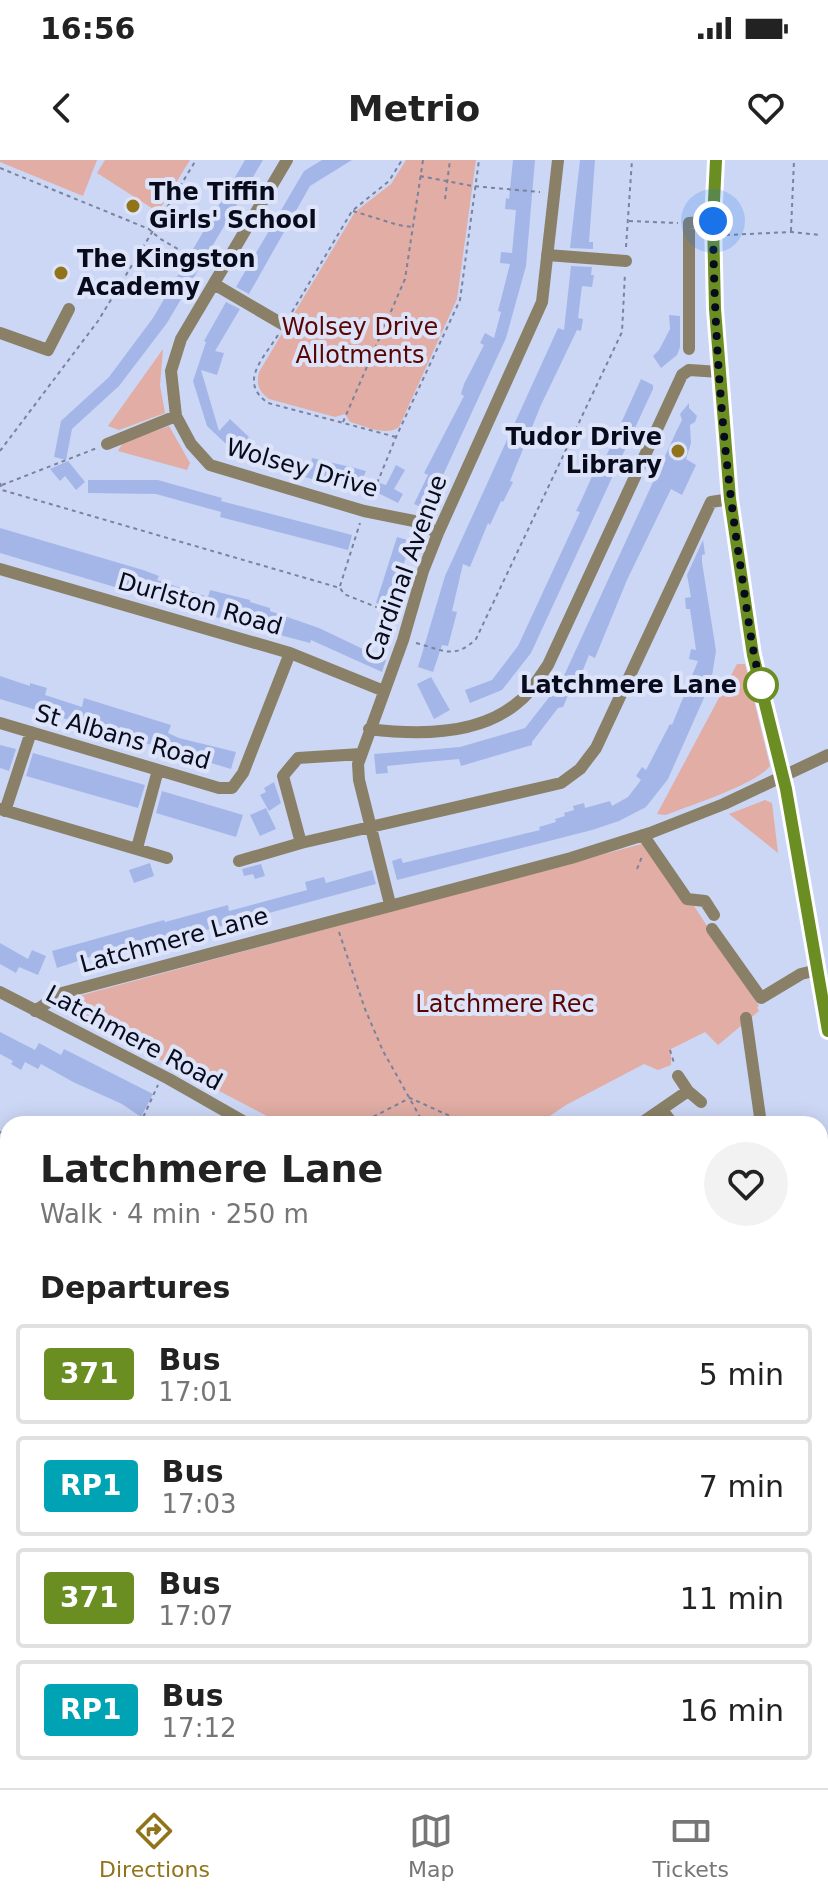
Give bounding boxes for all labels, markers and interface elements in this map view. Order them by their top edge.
text: 16:56 [40,11,136,46]
icon: back [40,86,84,130]
icon: heart [744,86,788,130]
text: Metrio [348,88,480,129]
place label: The Tiffin Girls' School [149,178,317,234]
marker: The Tiffin Girls' School [124,197,142,215]
your location [693,201,733,241]
place label: The Kingston Academy [77,245,256,301]
marker: The Kingston Academy [52,264,70,282]
park label: Wolsey Drive Allotments [282,313,438,369]
place label: Tudor Drive Library [505,423,662,479]
street label: Wolsey Drive [223,433,381,503]
marker: Tudor Drive Library [669,442,687,460]
street label: Cardinal Avenue [359,471,453,665]
street label: Durlston Road [114,567,286,641]
marker: Latchmere Lane [744,668,778,702]
place label: Latchmere Lane [520,671,737,699]
street label: St Albans Road [32,699,214,775]
street label: Latchmere Lane [77,901,271,979]
street label: Latchmere Road [41,980,227,1096]
park label: Latchmere Rec [415,990,595,1018]
button: heart [704,1142,788,1226]
text: Latchmere Lane [40,1147,383,1191]
text: Walk · 4 min · 250 m [40,1199,309,1229]
text: Departures [40,1270,230,1305]
text: Bus [158,1342,221,1377]
text: 371 [60,1357,118,1390]
text: 5 min [699,1357,784,1392]
text: 17:01 [158,1377,233,1407]
text: Bus [162,1454,224,1489]
text: RP1 [60,1469,122,1502]
text: 7 min [699,1469,784,1504]
text: 17:03 [162,1489,237,1519]
text: Bus [158,1566,221,1601]
text: 371 [60,1581,118,1614]
text: 11 min [680,1581,784,1616]
text: 17:07 [158,1601,233,1631]
text: Bus [162,1678,224,1713]
text: RP1 [60,1693,122,1726]
text: 16 min [680,1693,784,1728]
text: 17:12 [162,1713,237,1743]
tab: Directions [99,1809,210,1882]
tab: Map [408,1809,454,1882]
tab: Tickets [652,1809,729,1882]

